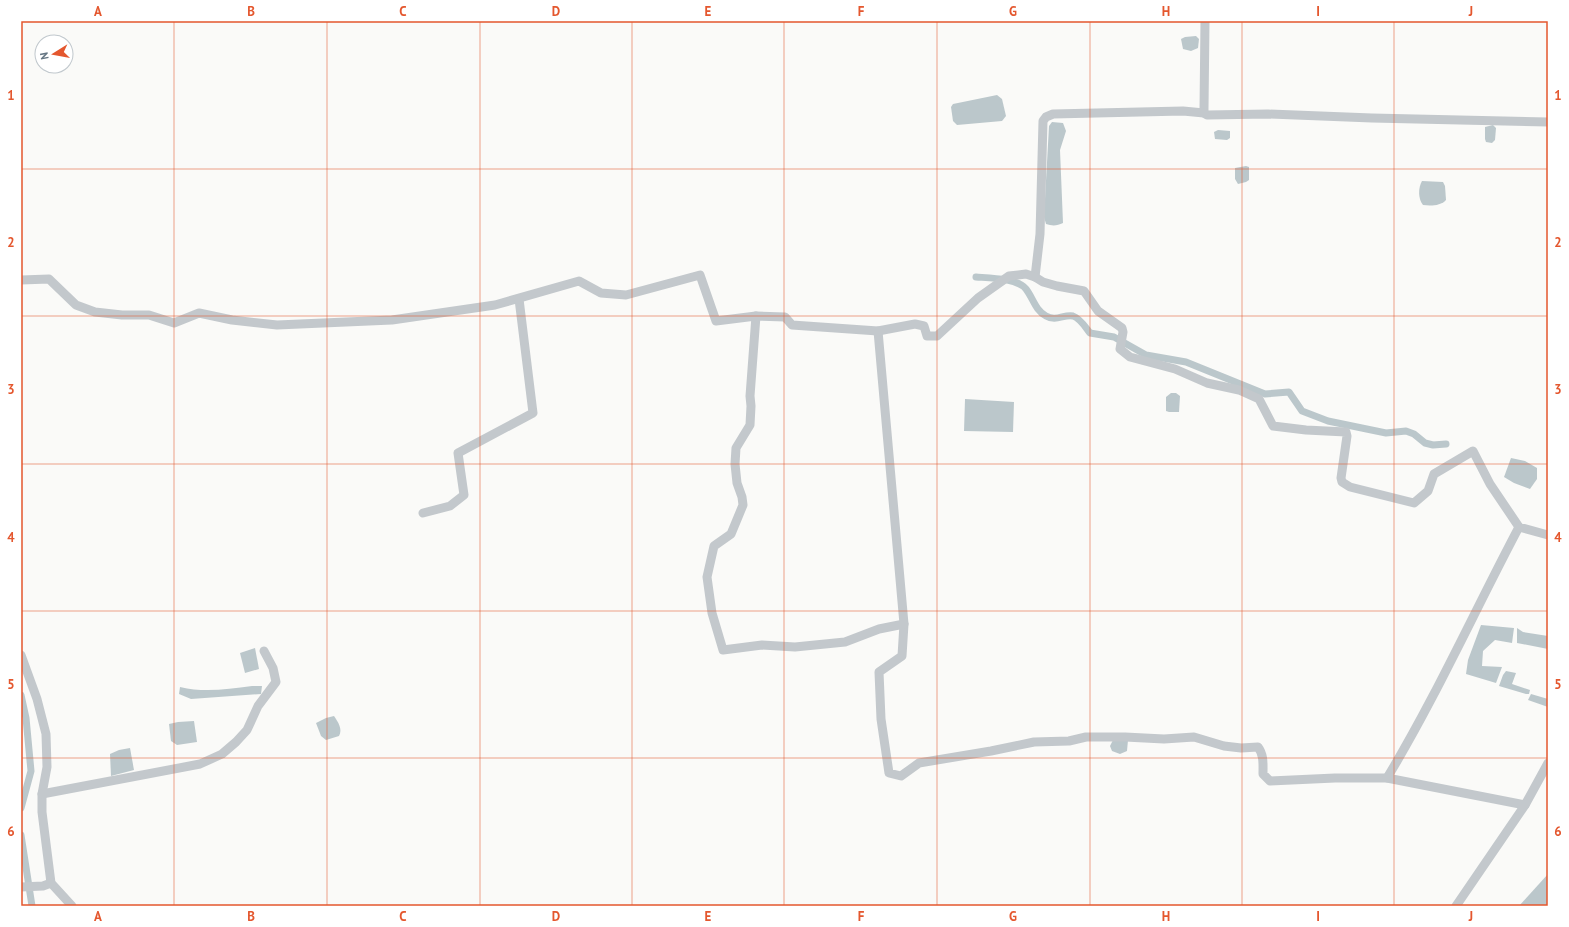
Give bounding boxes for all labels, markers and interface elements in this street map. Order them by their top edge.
text: A [94,3,102,20]
text: B [247,3,255,20]
text: C [399,3,407,20]
text: D [552,3,560,20]
text: E [705,3,712,20]
text: F [858,3,865,20]
text: G [1009,3,1017,20]
text: H [1162,3,1170,20]
text: I [1316,3,1320,20]
text: J [1468,3,1473,20]
north arrow [34,34,74,74]
text: N [37,51,52,61]
text: 1 [7,87,15,104]
text: 1 [1554,87,1562,104]
text: 2 [7,234,15,251]
text: 2 [1554,234,1562,251]
text: 3 [7,381,15,398]
text: 3 [1554,381,1562,398]
text: 4 [7,529,15,546]
text: 4 [1554,529,1562,546]
text: 5 [7,676,15,693]
text: 5 [1554,676,1562,693]
text: 6 [7,823,15,840]
text: 6 [1554,823,1562,840]
text: A [94,908,102,925]
text: B [247,908,255,925]
text: C [399,908,407,925]
text: D [552,908,560,925]
text: E [705,908,712,925]
text: F [858,908,865,925]
text: G [1009,908,1017,925]
text: H [1162,908,1170,925]
text: I [1316,908,1320,925]
text: J [1468,908,1473,925]

